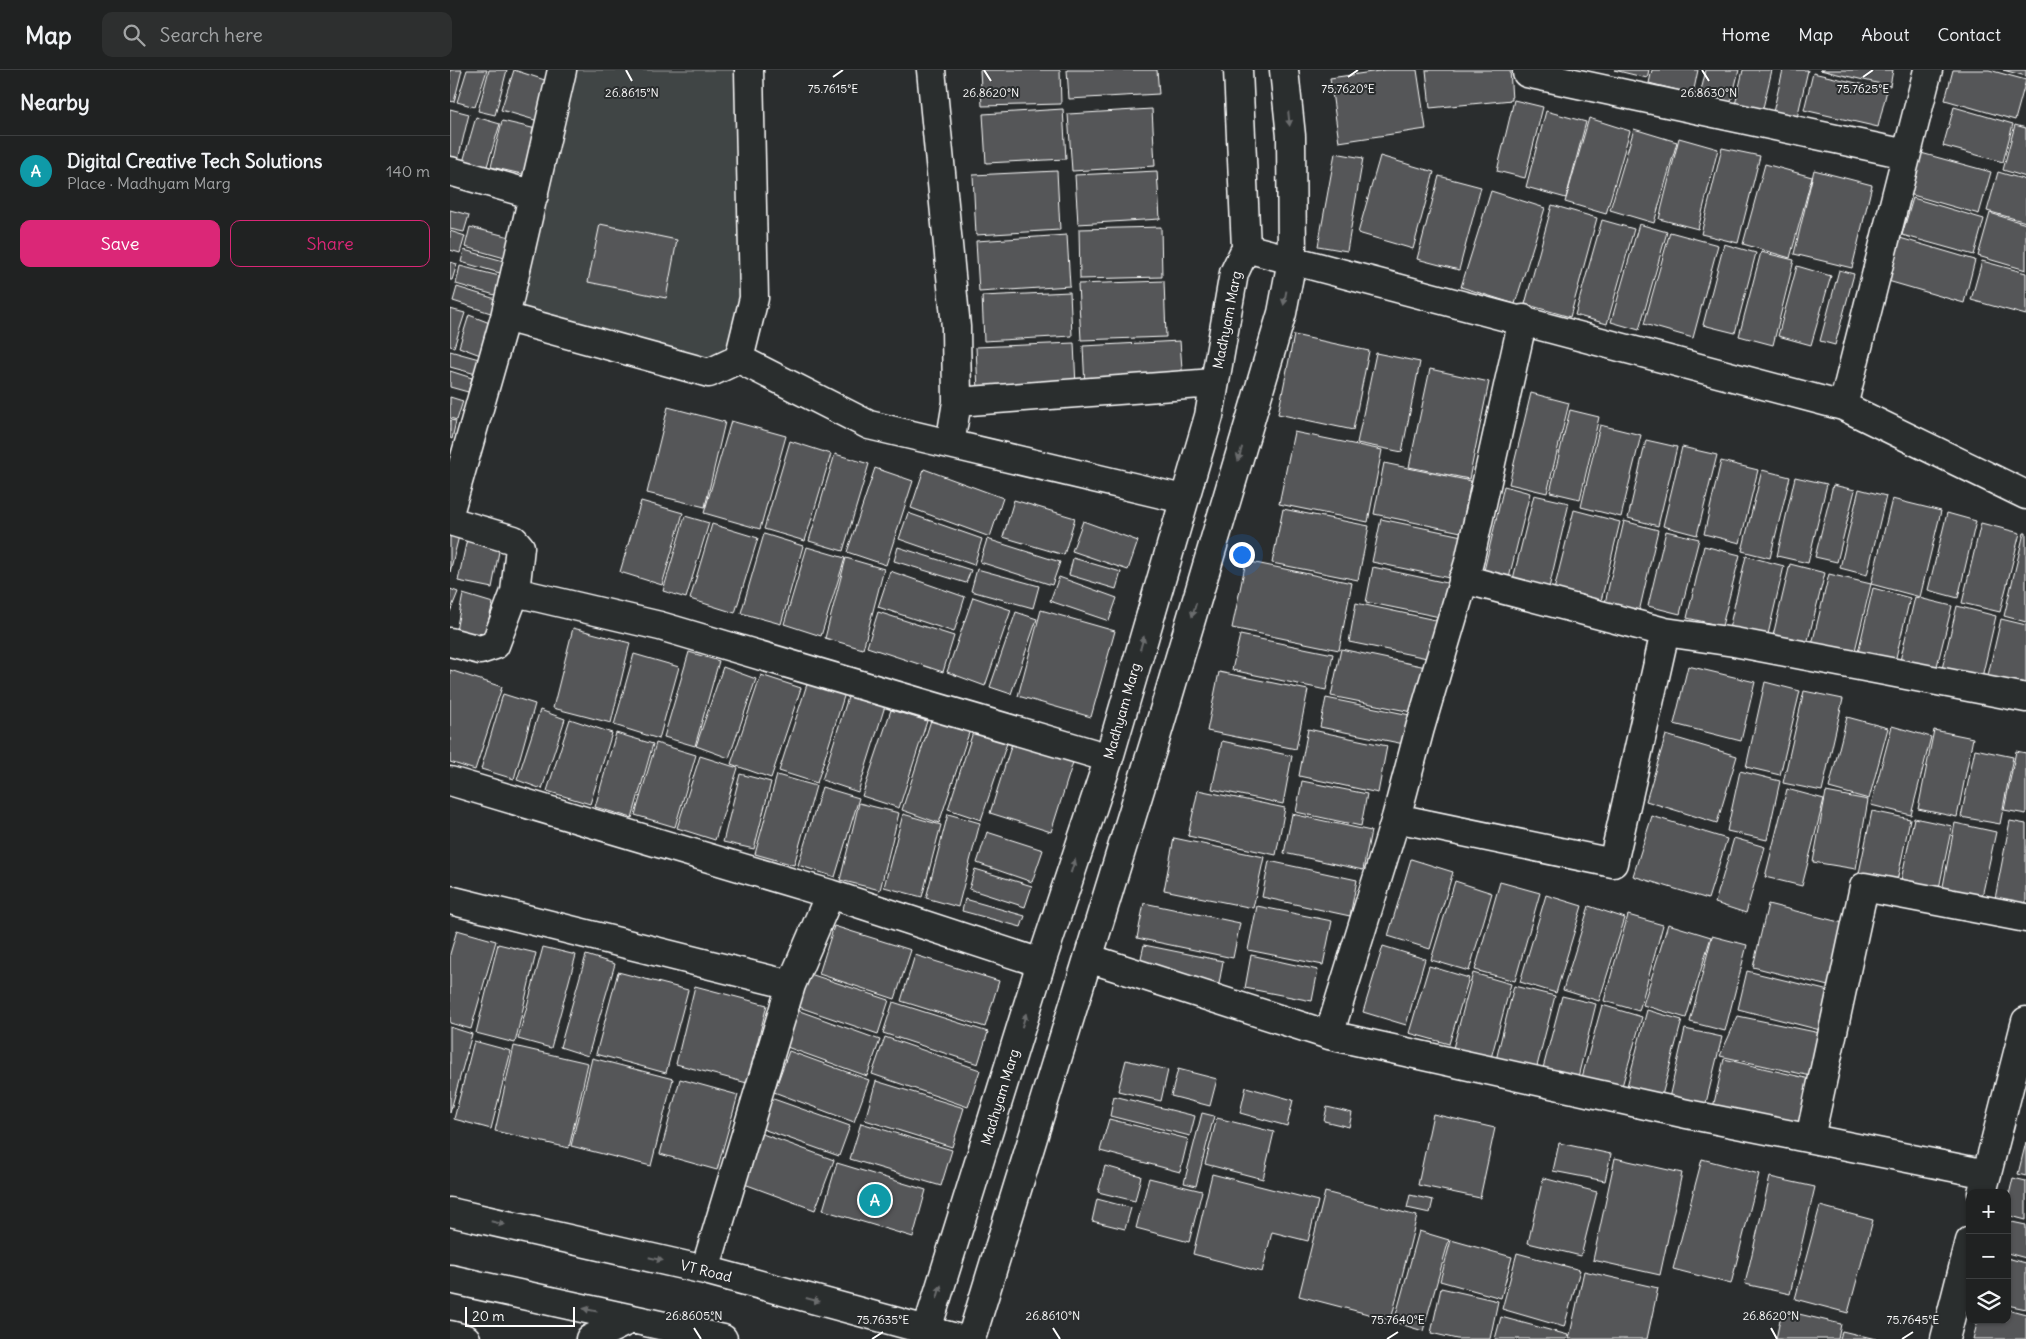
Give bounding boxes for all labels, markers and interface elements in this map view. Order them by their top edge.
search box [102,12,452,57]
text: Map [25,20,72,50]
icon: search [120,21,148,49]
text: Search here [160,23,263,47]
text: Home [1722,23,1770,46]
text: Map [1798,23,1833,46]
text: About [1861,23,1909,46]
text: Contact [1937,23,2001,46]
text: 75.7615°E [808,81,858,96]
text: 75.7620°E [1321,81,1375,96]
text: 75.7625°E [1837,81,1889,96]
text: 26.8615°N [605,85,659,100]
text: 26.8620°N [963,85,1019,100]
text: 26.8630°N [1681,85,1737,100]
text: Nearby [20,89,90,116]
one-way arrow [1285,111,1293,127]
text: Digital Creative Tech Solutions [67,149,323,173]
text: A [31,161,41,181]
text: 140 m [386,161,430,181]
text: Place · Madhyam Marg [67,173,231,193]
button: Save [20,220,220,267]
button: Share [230,220,430,267]
street label: Madhyam Marg [1209,269,1245,371]
one-way arrow [1280,290,1288,306]
one-way arrow [1236,447,1244,462]
your location [1229,542,1255,568]
one-way arrow [1189,602,1197,617]
one-way arrow [1138,636,1146,651]
street label: Madhyam Marg [1100,661,1144,761]
one-way arrow [1070,858,1078,873]
one-way arrow [1020,1013,1028,1028]
street label: Madhyam Marg [977,1047,1023,1147]
pin: A [859,1181,891,1219]
map controls [1966,1189,2011,1324]
button: + [1966,1189,2011,1234]
one-way arrow [490,1219,505,1227]
button: − [1966,1234,2011,1279]
one-way arrow [648,1255,664,1263]
street label: VT Road [678,1256,734,1286]
button: layers [1966,1279,2011,1324]
one-way arrow [935,1285,943,1300]
one-way arrow [806,1297,821,1305]
scale bar [465,1304,575,1327]
one-way arrow [582,1306,597,1314]
text: 20 m [472,1307,505,1325]
text: 26.8605°N [666,1308,722,1323]
text: 26.8610°N [1026,1308,1080,1323]
text: 26.8620°N [1743,1308,1799,1323]
text: 75.7635°E [857,1312,909,1327]
text: 75.7640°E [1371,1312,1425,1327]
text: 75.7645°E [1887,1312,1939,1327]

